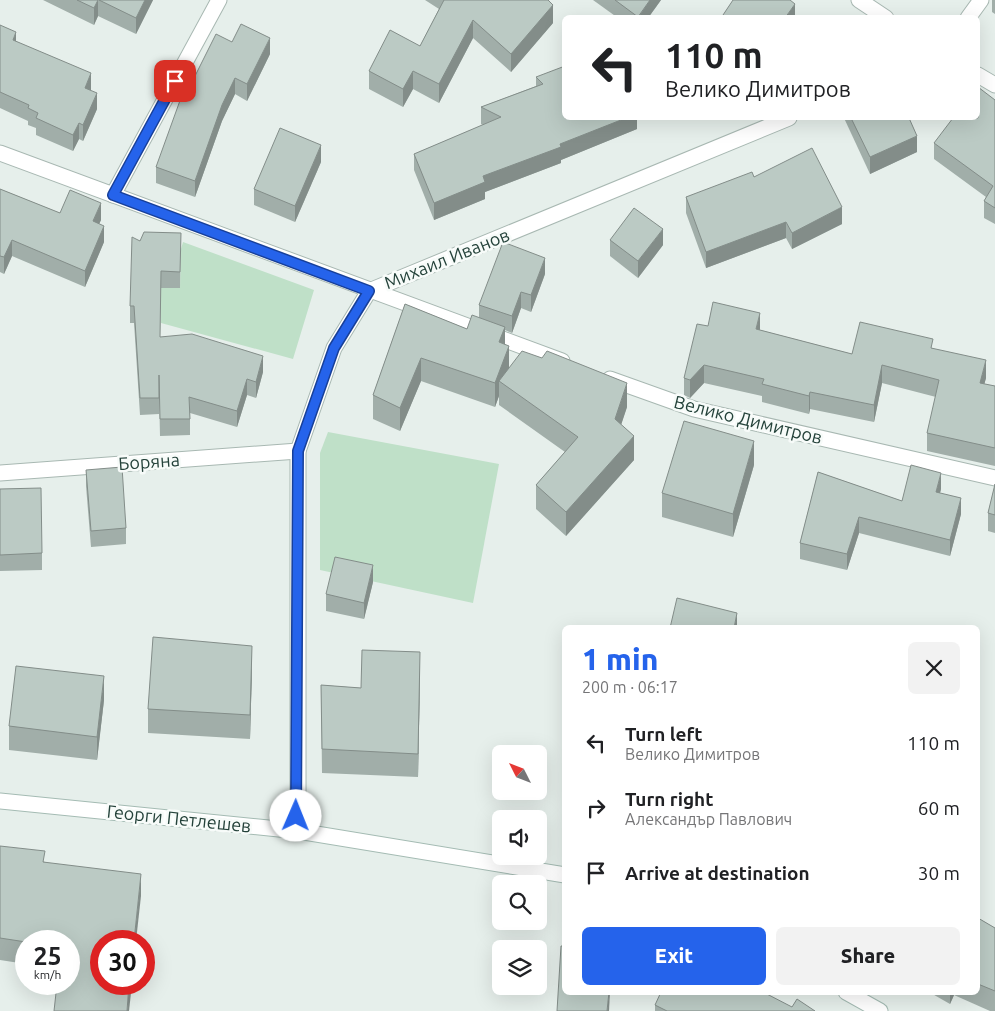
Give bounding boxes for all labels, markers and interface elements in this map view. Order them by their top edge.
icon: left [582,35,647,100]
text: 110 m [665,35,763,75]
pin [154,60,196,102]
icon: arrive [161,67,189,95]
text: Велико Димитров [665,76,851,101]
street label: Михаил Иванов [381,224,512,292]
street label: Велико Димитров [672,391,824,447]
street label: Боряна [118,449,180,473]
text: 1 min [582,642,658,676]
button: close [908,642,960,694]
text: 200 m · 06:17 [582,678,678,696]
text: Turn left [625,723,703,745]
icon: left [582,729,610,757]
text: 110 m [907,732,960,754]
north arrow [492,745,548,800]
map controls [492,745,547,995]
text: Велико Димитров [625,745,760,763]
text: Turn right [625,788,713,810]
position arrow [269,789,321,841]
icon: right [582,794,610,822]
text: 60 m [918,797,960,819]
street label: Георги Петлешев [106,800,252,836]
button: sound [492,810,547,865]
text: Александър Павлович [625,810,792,828]
icon: arrive [582,859,610,887]
text: Arrive at destination [625,862,810,884]
text: 30 m [918,862,960,884]
button: search [492,875,547,930]
button: Exit [582,927,766,985]
button: Share [776,927,960,985]
speed limit sign: 30 [90,930,155,995]
button: layers [492,940,547,995]
text: 25 [33,942,62,970]
text: km/h [34,968,61,981]

